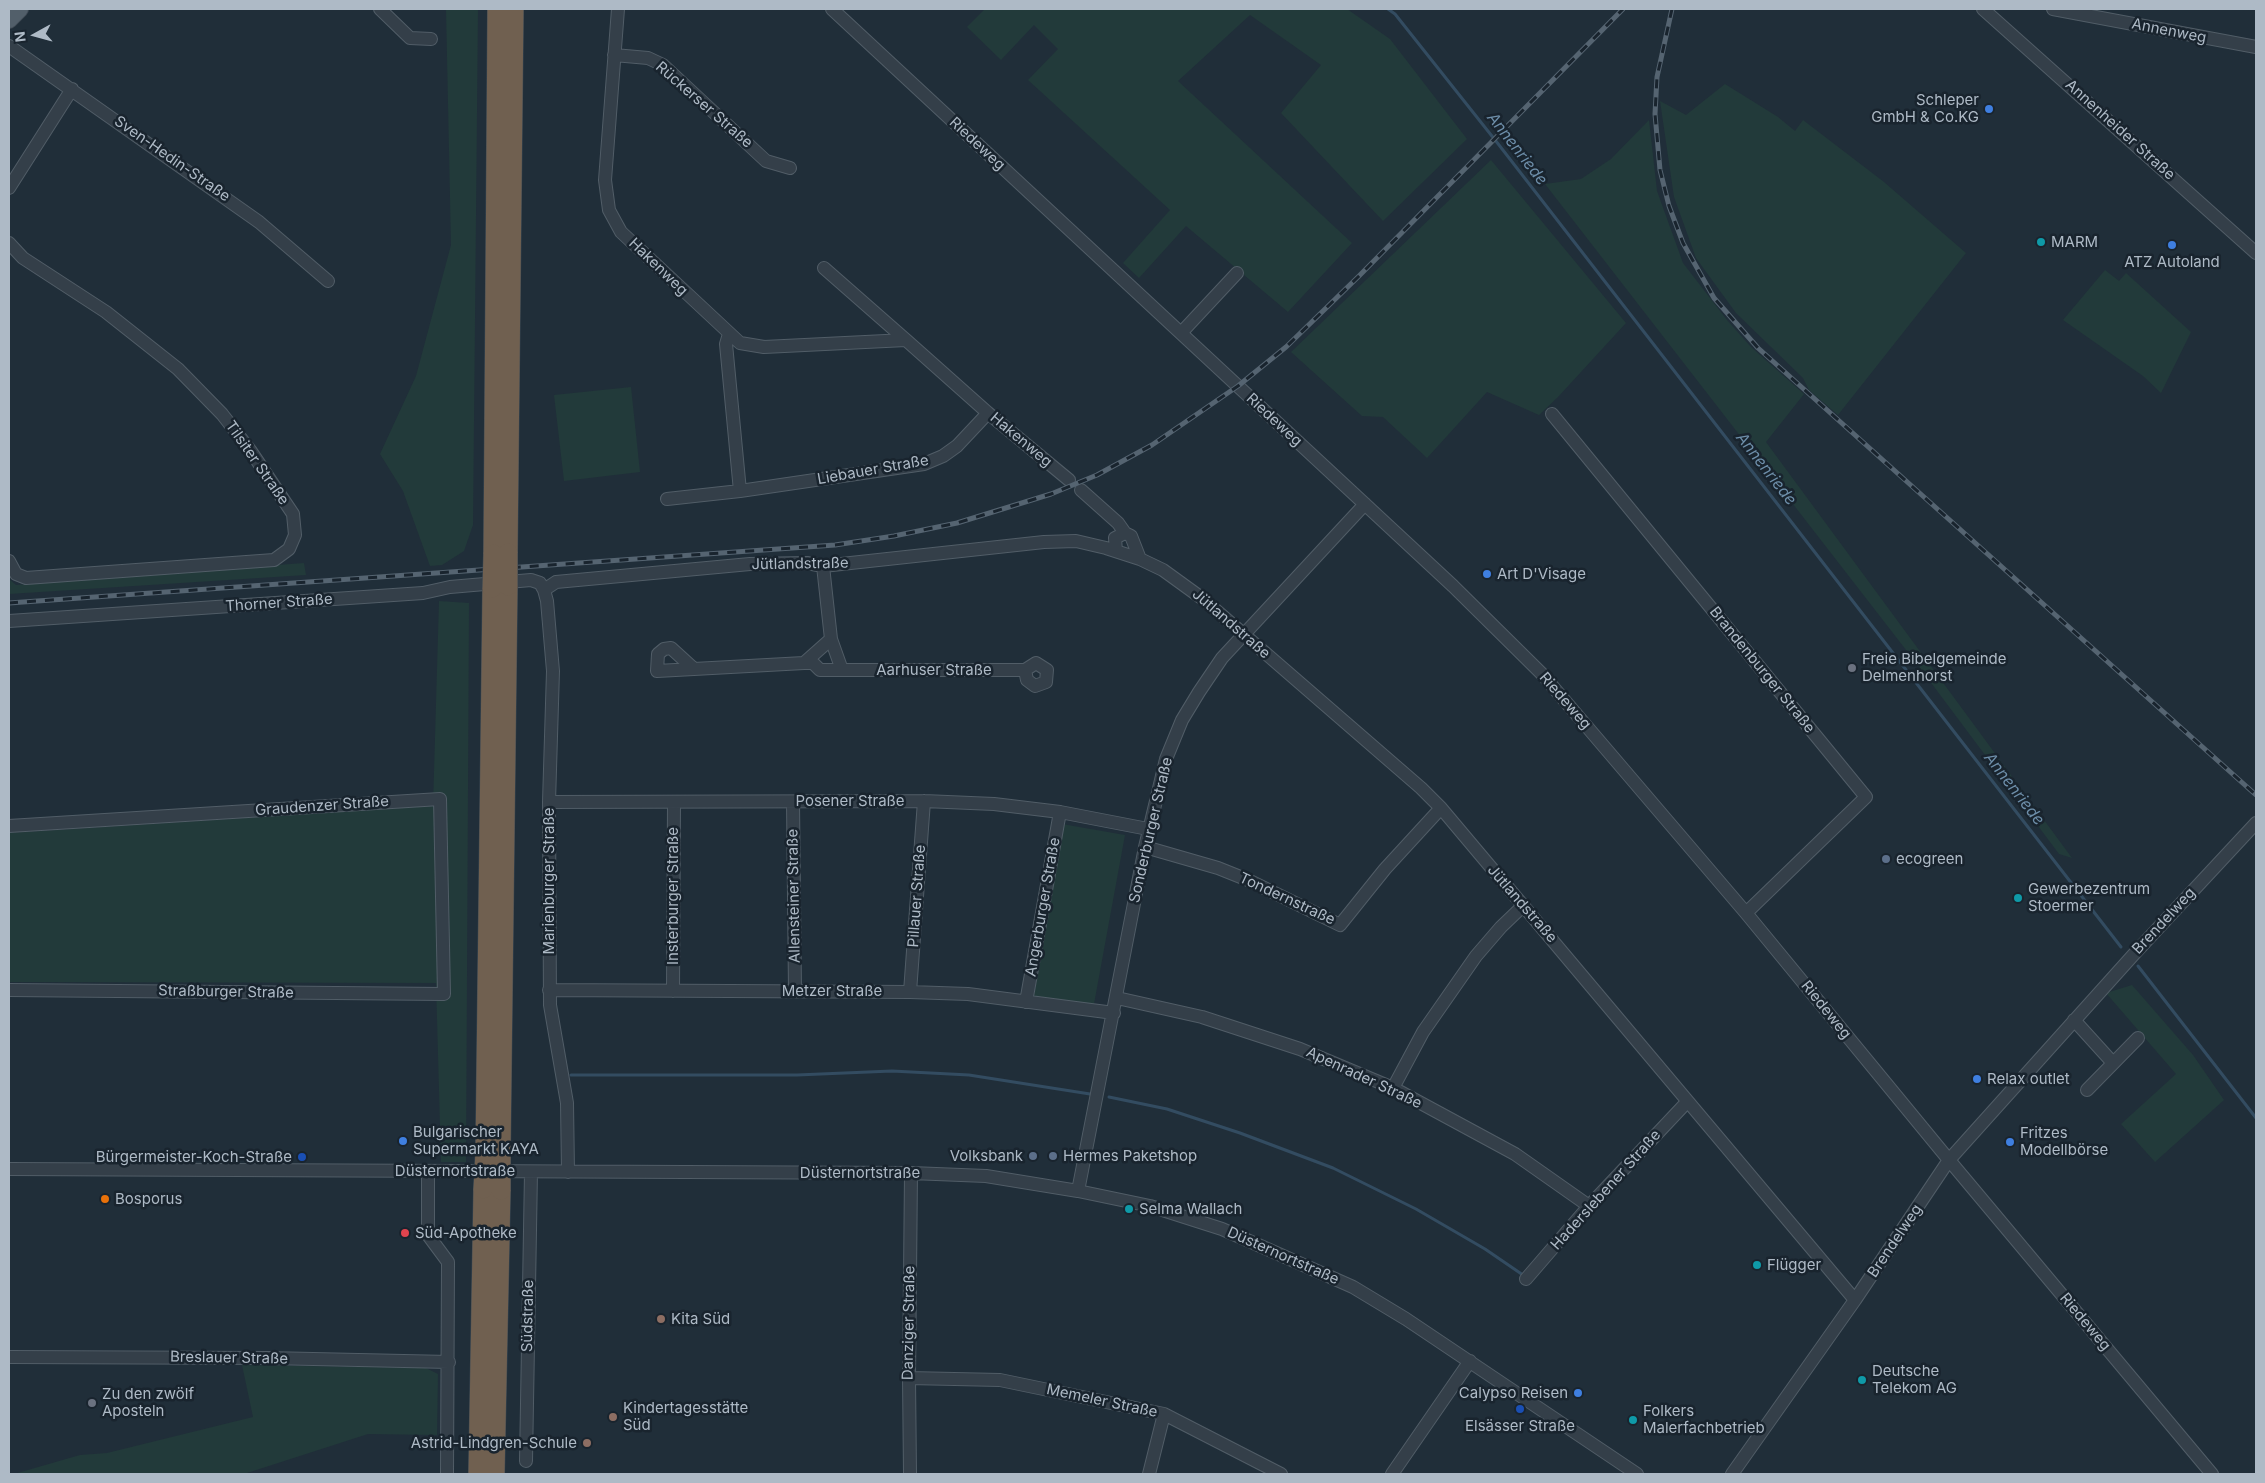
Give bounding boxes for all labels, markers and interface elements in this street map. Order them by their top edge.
north arrow [10,10,60,60]
street label: Annenweg [2130,15,2208,47]
text: N [11,31,29,43]
street label: Rückerser Straße [652,58,756,152]
street label: Annenheider Straße [2061,76,2179,184]
place label: Schleper GmbH & Co.KG [1871,91,1979,126]
marker: Schleper GmbH & Co.KG [1983,103,1995,115]
water label: Annenriede [1483,109,1551,189]
street label: Sven-Hedin-Straße [111,112,233,206]
street label: Riedeweg [945,114,1009,174]
place label: MARM [2051,233,2098,251]
street label: Hakenweg [625,234,691,300]
marker: MARM [2035,236,2047,248]
marker: ATZ Autoland [2166,239,2178,251]
place label: ATZ Autoland [2124,253,2220,271]
street label: Riedeweg [1242,390,1306,450]
street label: Hakenweg [986,409,1056,471]
street label: Tilsiter Straße [221,418,293,508]
water label: Annenriede [1732,429,1800,509]
street label: Liebauer Straße [816,451,930,489]
street label: Jütlandstraße [751,554,849,574]
place label: Art D'Visage [1497,565,1586,583]
marker: Art D'Visage [1481,568,1493,580]
street label: Jütlandstraße [1188,585,1274,663]
street label: Thorner Straße [225,590,333,616]
street label: Brandenburger Straße [1705,603,1819,737]
place label: Freie Bibelgemeinde Delmenhorst [1862,650,2006,685]
street label: Aarhuser Straße [876,661,992,679]
marker: Freie Bibelgemeinde Delmenhorst [1846,662,1858,674]
street label: Riedeweg [1535,669,1595,733]
water label: Annenriede [1980,749,2048,829]
street label: Sonderburger Straße [1125,755,1177,905]
street label: Graudenzer Straße [254,792,390,820]
street label: Posener Straße [795,792,905,810]
street label: Marienburger Straße [540,808,558,954]
street label: Insterburger Straße [664,827,682,965]
street label: Allensteiner Straße [784,829,804,963]
street label: Angerburger Straße [1022,836,1064,978]
street label: Pillauer Straße [904,844,930,948]
place label: ecogreen [1896,850,1963,868]
marker: ecogreen [1880,853,1892,865]
street label: Jütlandstraße [1483,861,1561,947]
street label: Tondernstraße [1236,869,1338,929]
place label: Gewerbezentrum Stoermer [2028,880,2150,915]
street label: Brendelweg [2129,884,2199,958]
marker: Gewerbezentrum Stoermer [2012,892,2024,904]
street label: Riedeweg [1797,977,1855,1043]
street label: Straßburger Straße [158,982,294,1002]
street label: Metzer Straße [782,982,882,1000]
street label: Apenrader Straße [1303,1043,1425,1113]
place label: Relax outlet [1987,1070,2070,1088]
marker: Relax outlet [1971,1073,1983,1085]
place label: Bulgarischer Supermarkt KAYA [413,1123,539,1158]
place label: Fritzes Modellbörse [2020,1124,2108,1159]
street label: Haderslebener Straße [1547,1126,1665,1254]
marker: Bulgarischer Supermarkt KAYA [397,1135,409,1147]
marker: Fritzes Modellbörse [2004,1136,2016,1148]
place label: Volksbank [950,1147,1023,1165]
place label: Hermes Paketshop [1063,1147,1197,1165]
place label: Bürgermeister-Koch-Straße [96,1148,292,1166]
marker: Volksbank [1027,1150,1039,1162]
marker: Hermes Paketshop [1047,1150,1059,1162]
marker: Bürgermeister-Koch-Straße [296,1151,308,1163]
street label: Düsternortstraße [395,1162,515,1180]
street label: Düsternortstraße [800,1164,920,1182]
place label: Bosporus [115,1190,182,1208]
marker: Bosporus [99,1193,111,1205]
place label: Selma Wallach [1139,1200,1242,1218]
street label: Brendelweg [1864,1201,1926,1281]
marker: Selma Wallach [1123,1203,1135,1215]
street label: Düsternortstraße [1224,1223,1342,1289]
place label: Süd-Apotheke [415,1224,517,1242]
marker: Süd-Apotheke [399,1227,411,1239]
place label: Flügger [1767,1256,1821,1274]
marker: Flügger [1751,1259,1763,1271]
street label: Danziger Straße [899,1266,919,1380]
street label: Südstraße [518,1280,538,1352]
street label: Riedeweg [2056,1290,2114,1354]
place label: Kita Süd [671,1310,730,1328]
marker: Kita Süd [655,1313,667,1325]
street label: Breslauer Straße [170,1348,288,1368]
place label: Deutsche Telekom AG [1872,1362,1957,1397]
marker: Deutsche Telekom AG [1856,1374,1868,1386]
street label: Memeler Straße [1045,1380,1159,1422]
place label: Calypso Reisen [1459,1384,1568,1402]
place label: Zu den zwölf Aposteln [102,1385,194,1420]
marker: Calypso Reisen [1572,1387,1584,1399]
marker: Zu den zwölf Aposteln [86,1397,98,1409]
place label: Kindertagesstätte Süd [623,1399,748,1434]
place label: Folkers Malerfachbetrieb [1643,1402,1765,1437]
marker: Elsässer Straße [1514,1403,1526,1415]
marker: Kindertagesstätte Süd [607,1411,619,1423]
marker: Folkers Malerfachbetrieb [1627,1414,1639,1426]
place label: Elsässer Straße [1465,1417,1575,1435]
place label: Astrid-Lindgren-Schule [411,1434,577,1452]
marker: Astrid-Lindgren-Schule [581,1437,593,1449]

